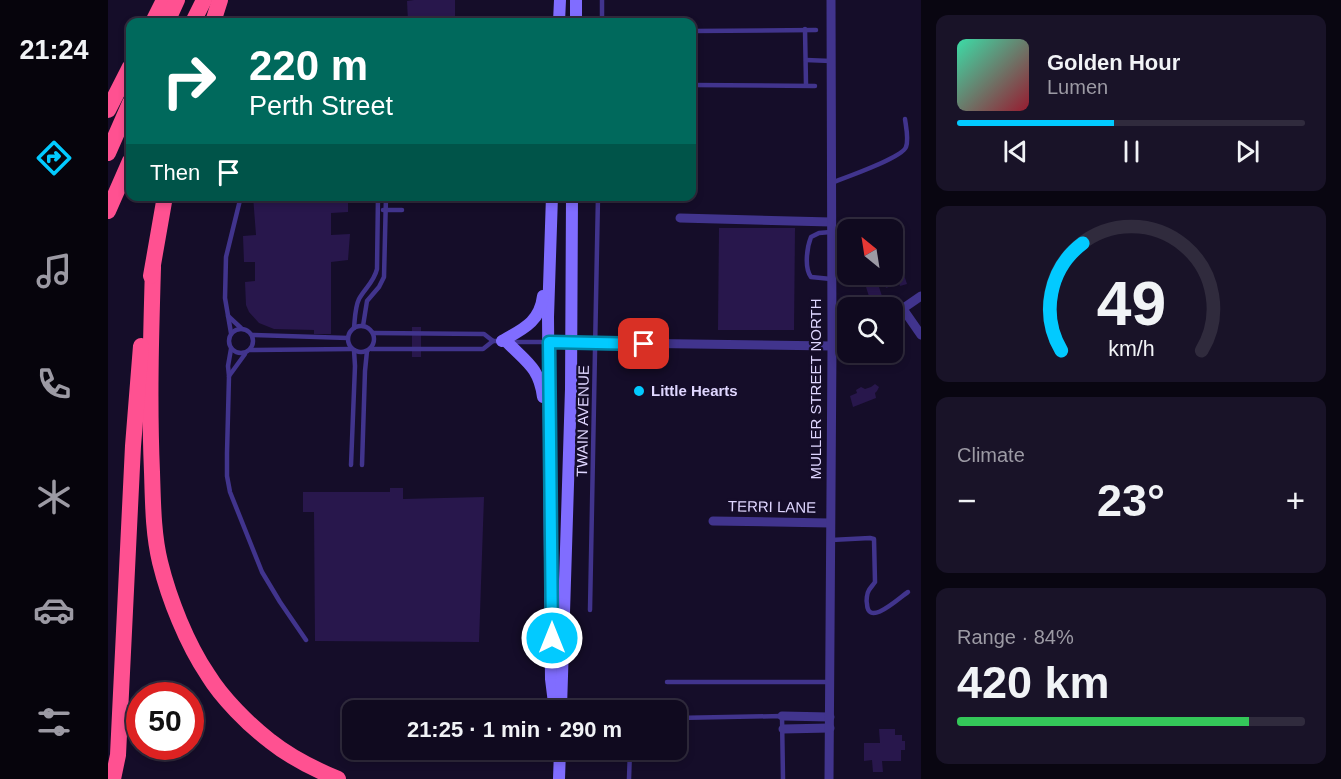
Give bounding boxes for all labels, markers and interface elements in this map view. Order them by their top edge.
text: 21:24 [19,35,89,65]
icon: right [150,42,228,120]
text: 220 m [249,42,368,89]
text: Golden Hour [1047,50,1180,75]
text: Lumen [1047,76,1108,98]
text: Perth Street [249,91,393,121]
icon: previous [999,135,1032,168]
icon: pause [1115,135,1148,168]
icon: next [1231,135,1264,168]
icon: directions [33,137,75,179]
icon: arrive [212,156,245,189]
text: Then [150,160,200,185]
north arrow [837,219,903,285]
map controls [837,219,903,363]
icon: music [33,250,75,292]
text: 49 [1096,269,1166,338]
button: search [837,297,903,363]
street label: MULLER STREET NORTH [807,298,824,480]
pin [618,318,669,369]
icon: arrive [627,327,660,360]
text: km/h [1108,337,1154,361]
icon: phone [33,363,75,405]
street label: TWAIN AVENUE [573,365,592,477]
place label: Little Hearts [651,382,738,399]
marker: Little Hearts [632,384,646,398]
text: Climate [957,444,1025,466]
text: 23° [1097,475,1165,526]
icon: climate [33,476,75,518]
text: − [957,482,976,519]
text: + [1286,482,1305,519]
street label: TERRI LANE [728,497,816,516]
icon: car [33,589,75,631]
position arrow [520,606,584,670]
text: Range · 84% [957,626,1074,648]
text: 420 km [957,657,1110,708]
speed limit sign: 50 [126,682,204,760]
icon: filters [33,701,75,743]
text: 21:25 · 1 min · 290 m [407,717,622,742]

